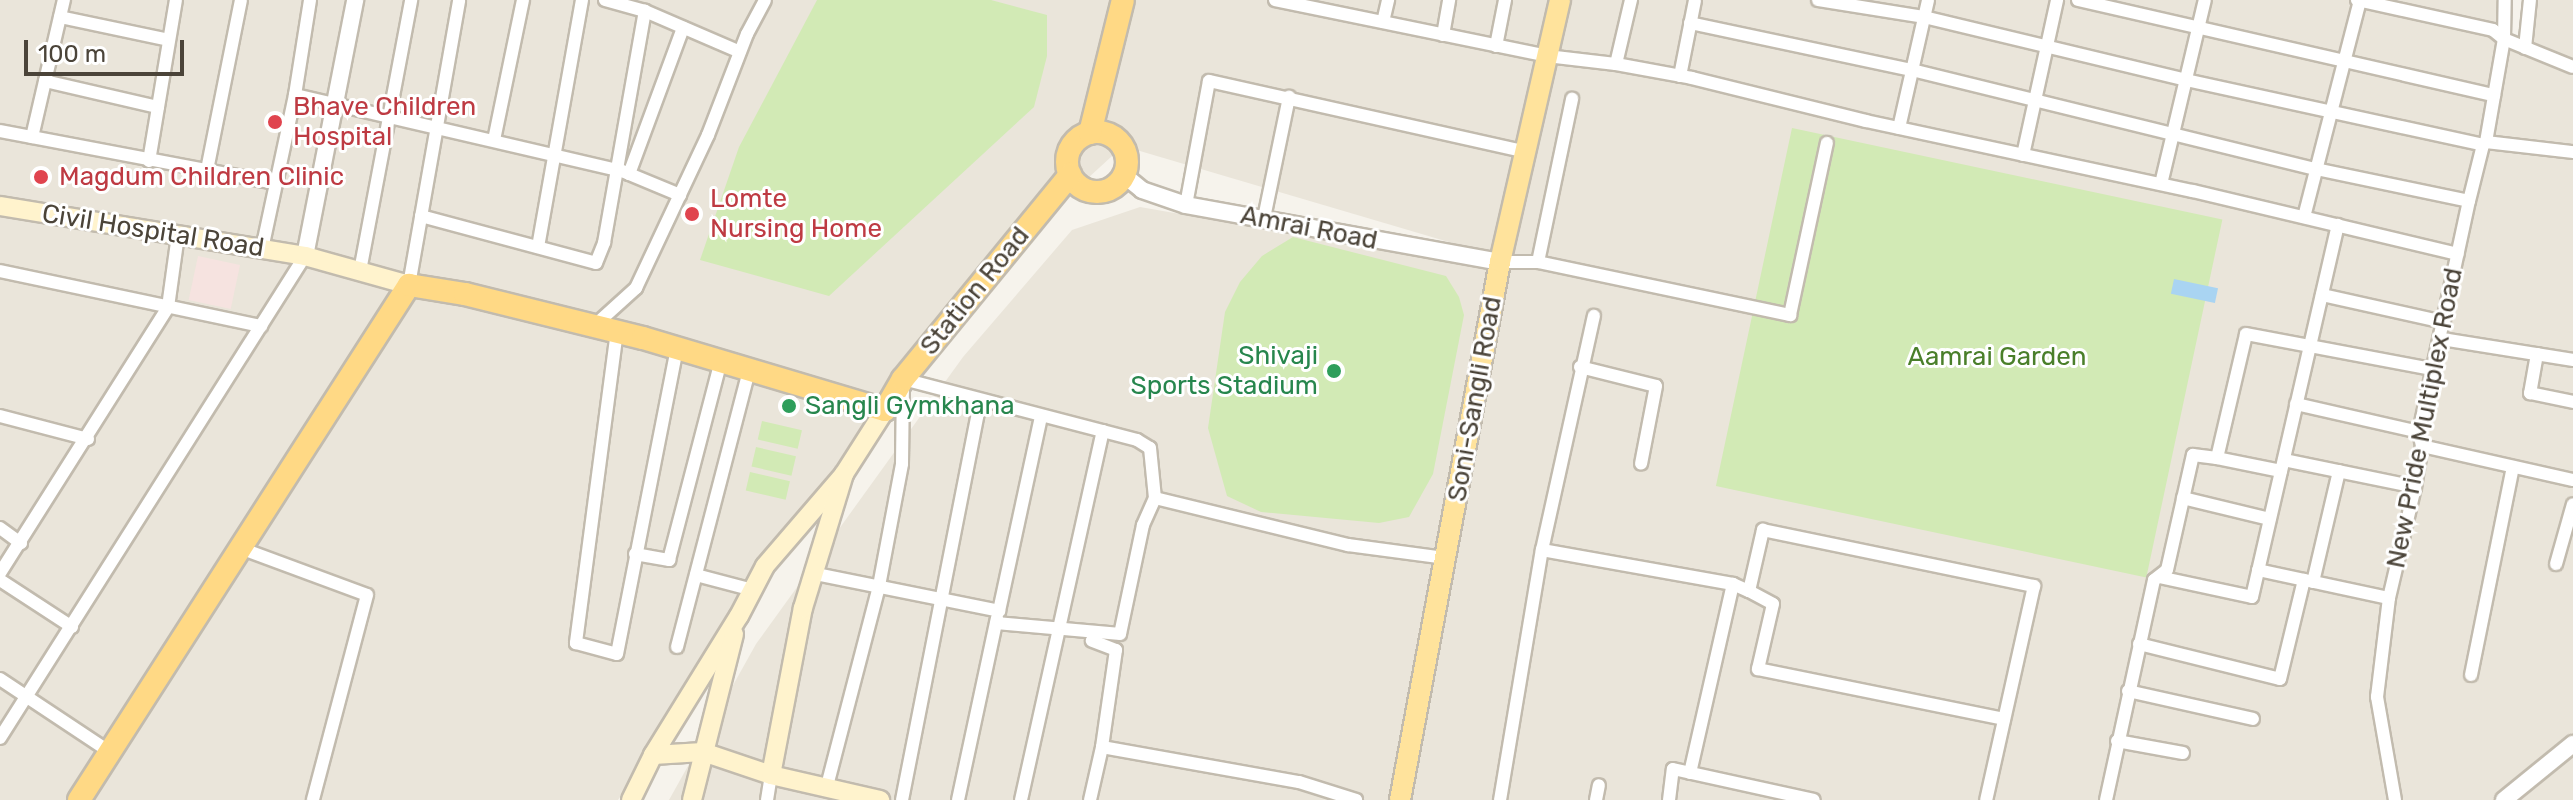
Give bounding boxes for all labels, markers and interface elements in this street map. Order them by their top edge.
scale bar [28,24,188,74]
text: 100 m [38,40,106,68]
place label: Bhave Children Hospital [293,91,476,152]
marker: Bhave Children Hospital [264,111,286,133]
place label: Magdum Children Clinic [59,161,344,193]
marker: Magdum Children Clinic [30,166,52,188]
place label: Lomte Nursing Home [710,183,882,244]
street label: Civil Hospital Road [40,198,266,264]
street label: Amrai Road [1238,199,1380,257]
marker: Lomte Nursing Home [681,203,703,225]
street label: Station Road [914,221,1036,361]
street label: New Pride Multiplex Road [2381,265,2469,571]
street label: Soni-Sangli Road [1442,294,1508,504]
place label: Shivaji Sports Stadium [1131,340,1318,402]
park label: Aamrai Garden [1907,341,2087,373]
marker: Shivaji Sports Stadium [1325,362,1343,380]
place label: Sangli Gymkhana [805,390,1015,422]
marker: Sangli Gymkhana [780,397,798,415]

